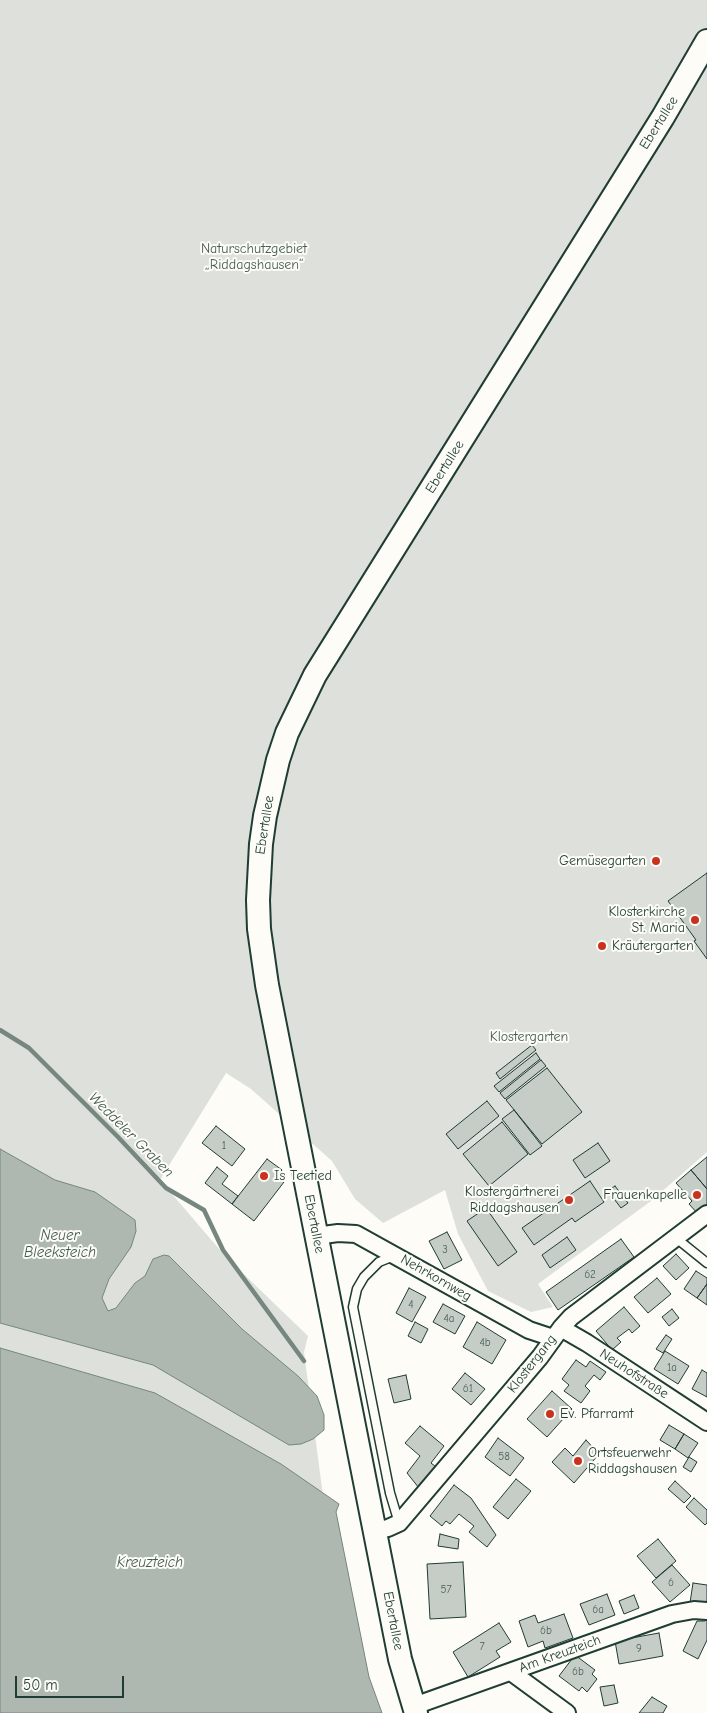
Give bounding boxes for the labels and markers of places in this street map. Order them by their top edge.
place label: Gemüsegarten [559,853,646,869]
marker: Gemüsegarten [650,855,662,867]
place label: Klosterkirche St. Maria [608,904,685,936]
marker: Klosterkirche St. Maria [689,914,701,926]
place label: Kräutergarten [612,938,694,954]
marker: Kräutergarten [596,940,608,952]
place label: Is Teetied [274,1168,332,1184]
marker: Is Teetied [258,1170,270,1182]
place label: Klostergärtnerei Riddagshausen [465,1184,559,1216]
place label: Frauenkapelle [603,1187,687,1203]
marker: Frauenkapelle [691,1189,703,1201]
marker: Klostergärtnerei Riddagshausen [563,1194,575,1206]
place label: Ev. Pfarramt [560,1406,633,1422]
marker: Ev. Pfarramt [544,1408,556,1420]
place label: Ortsfeuerwehr Riddagshausen [588,1445,677,1478]
marker: Ortsfeuerwehr Riddagshausen [572,1455,584,1467]

